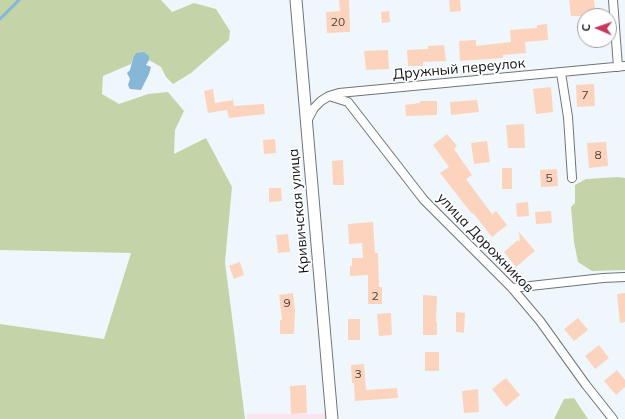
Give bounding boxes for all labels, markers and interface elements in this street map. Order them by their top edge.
north arrow [577,8,617,48]
house number: 20 [331,15,345,29]
text: С [579,24,593,32]
street label: Дружный переулок [392,55,526,83]
house number: 7 [581,88,589,102]
street label: Кривичская улица [285,148,313,274]
house number: 8 [594,148,602,162]
house number: 5 [545,171,553,185]
street label: улица Дорожников [433,190,537,296]
house number: 2 [371,289,379,303]
house number: 9 [283,296,291,310]
house number: 3 [354,367,362,381]

